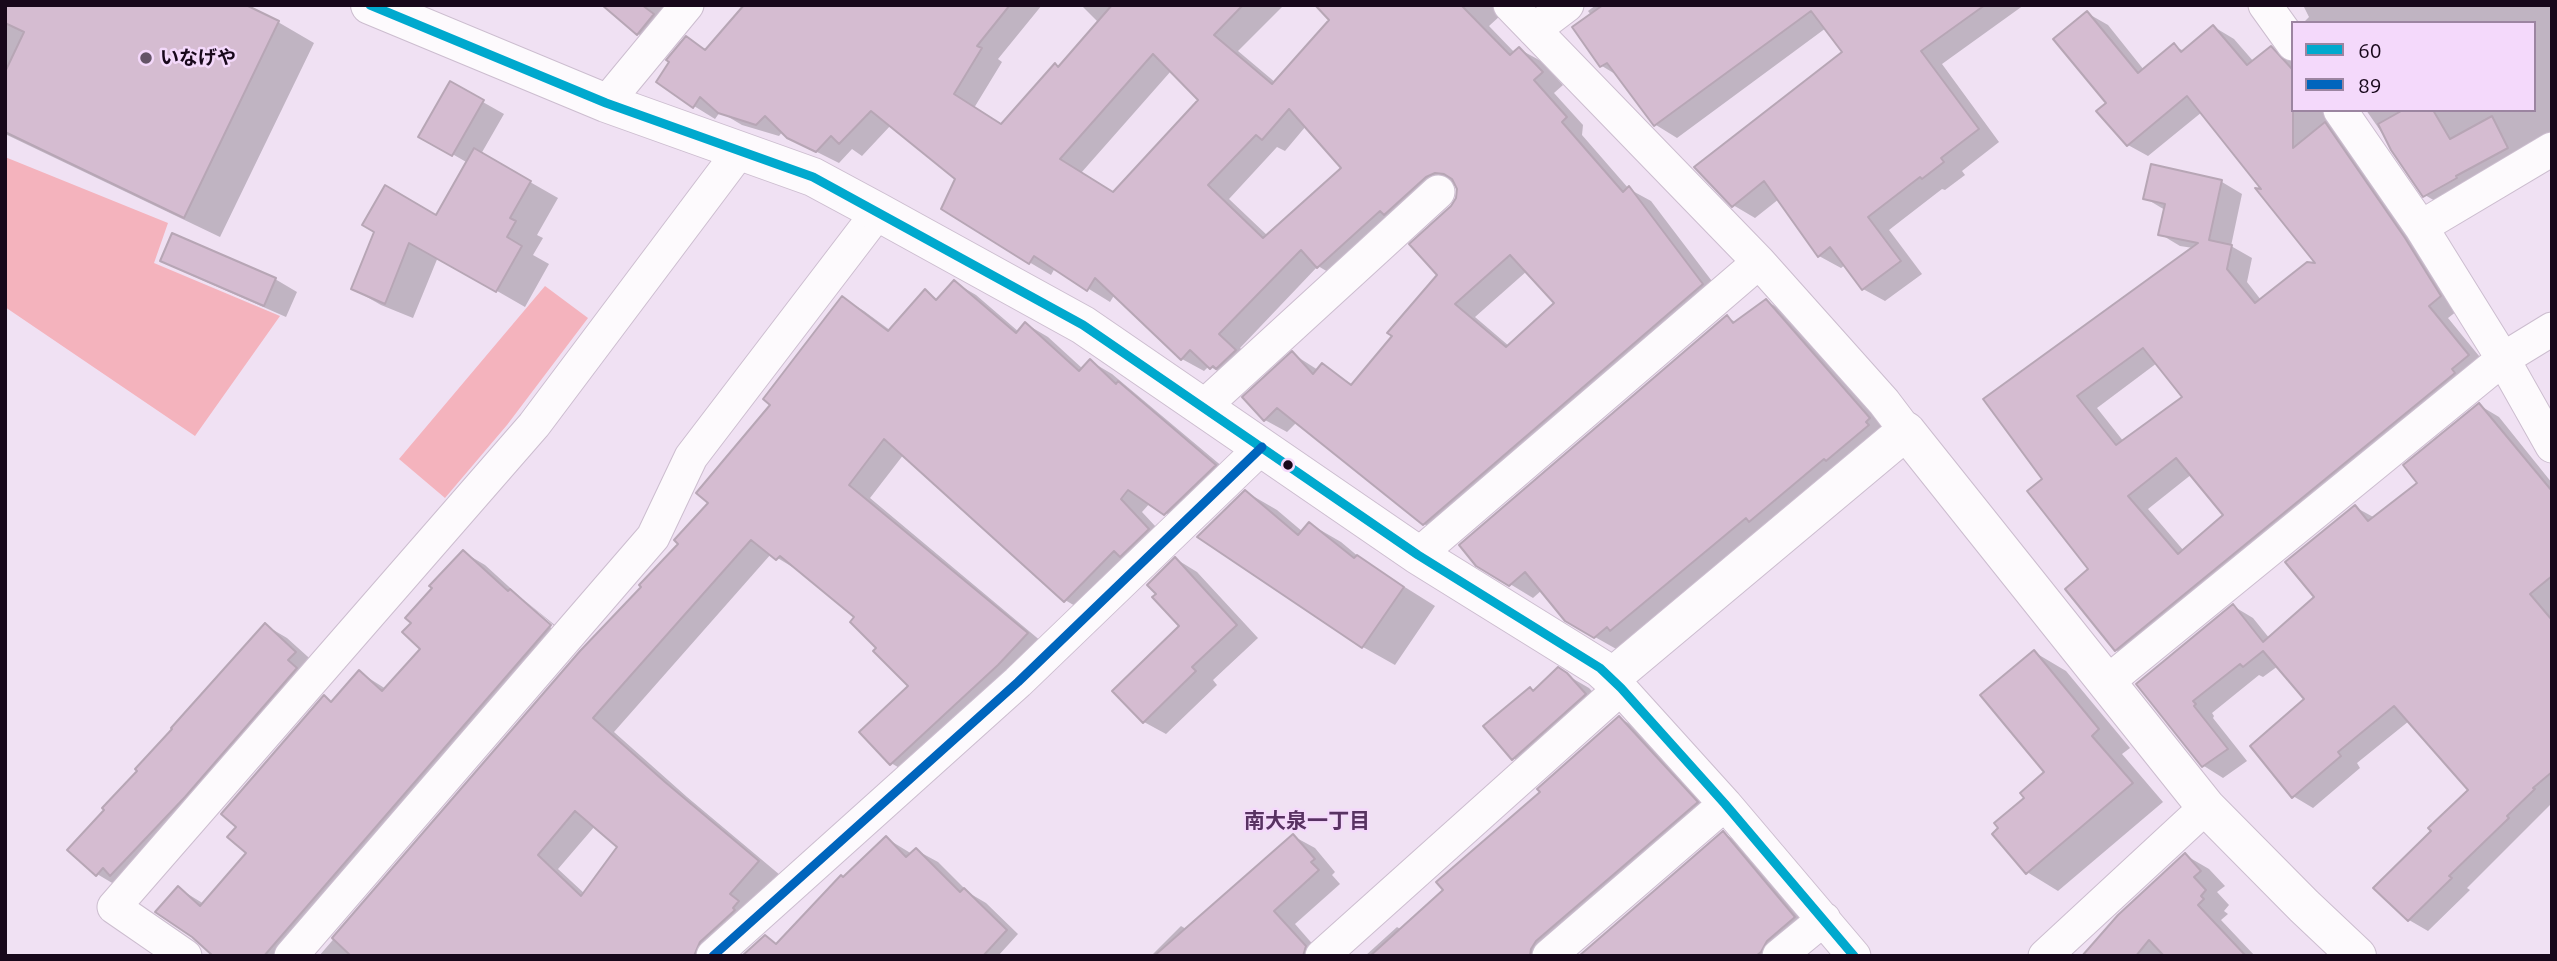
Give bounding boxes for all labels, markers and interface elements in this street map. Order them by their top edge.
legend [2291,21,2536,112]
text: 60 [2358,38,2382,62]
place label: いなげや [160,47,236,69]
marker: いなげや [138,50,154,66]
text: 89 [2358,73,2382,97]
unlabelled marker [1281,458,1295,472]
district label: 南大泉一丁目 [1244,808,1370,834]

